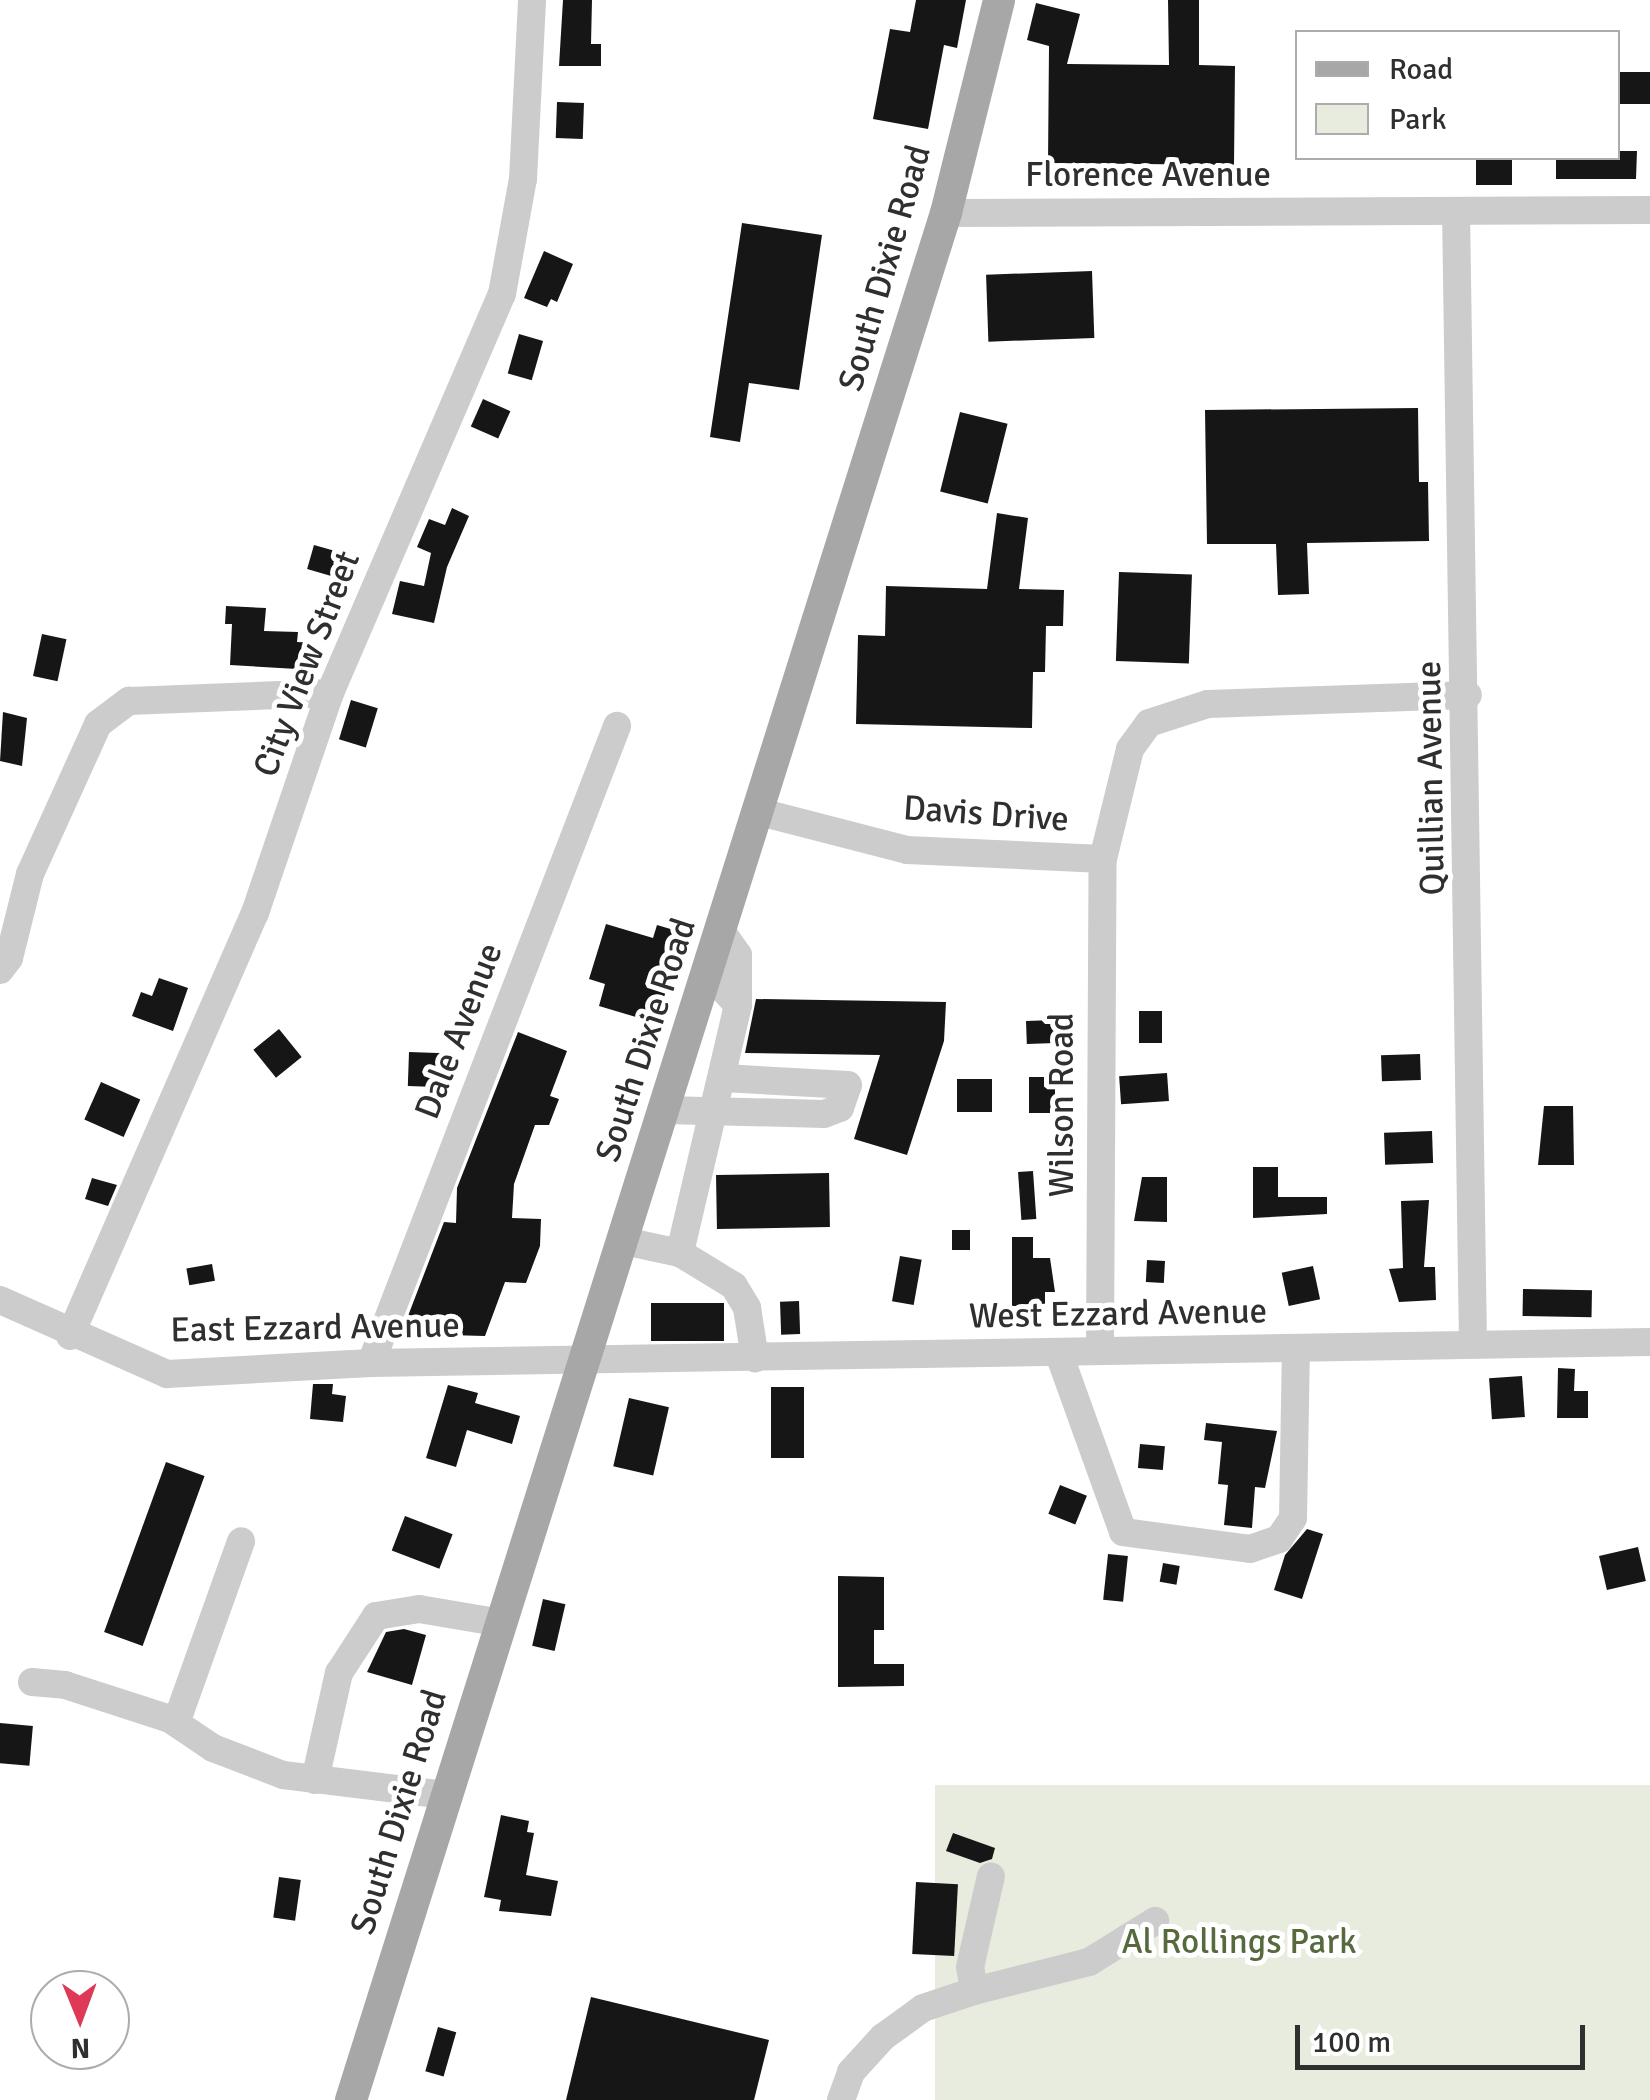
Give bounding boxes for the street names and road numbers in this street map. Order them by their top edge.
street label: South Dixie Road [830,140,940,396]
street label: Florence Avenue [1025,154,1271,196]
street label: City View Street [245,545,369,783]
street label: Quillian Avenue [1408,660,1454,896]
street label: Davis Drive [902,787,1070,841]
street label: South Dixie Road [587,913,705,1167]
street label: Dale Avenue [406,937,512,1125]
street label: Wilson Road [1041,1013,1083,1197]
street label: West Ezzard Avenue [969,1290,1267,1338]
street label: East Ezzard Avenue [170,1304,460,1352]
street label: South Dixie Road [342,1685,456,1939]

